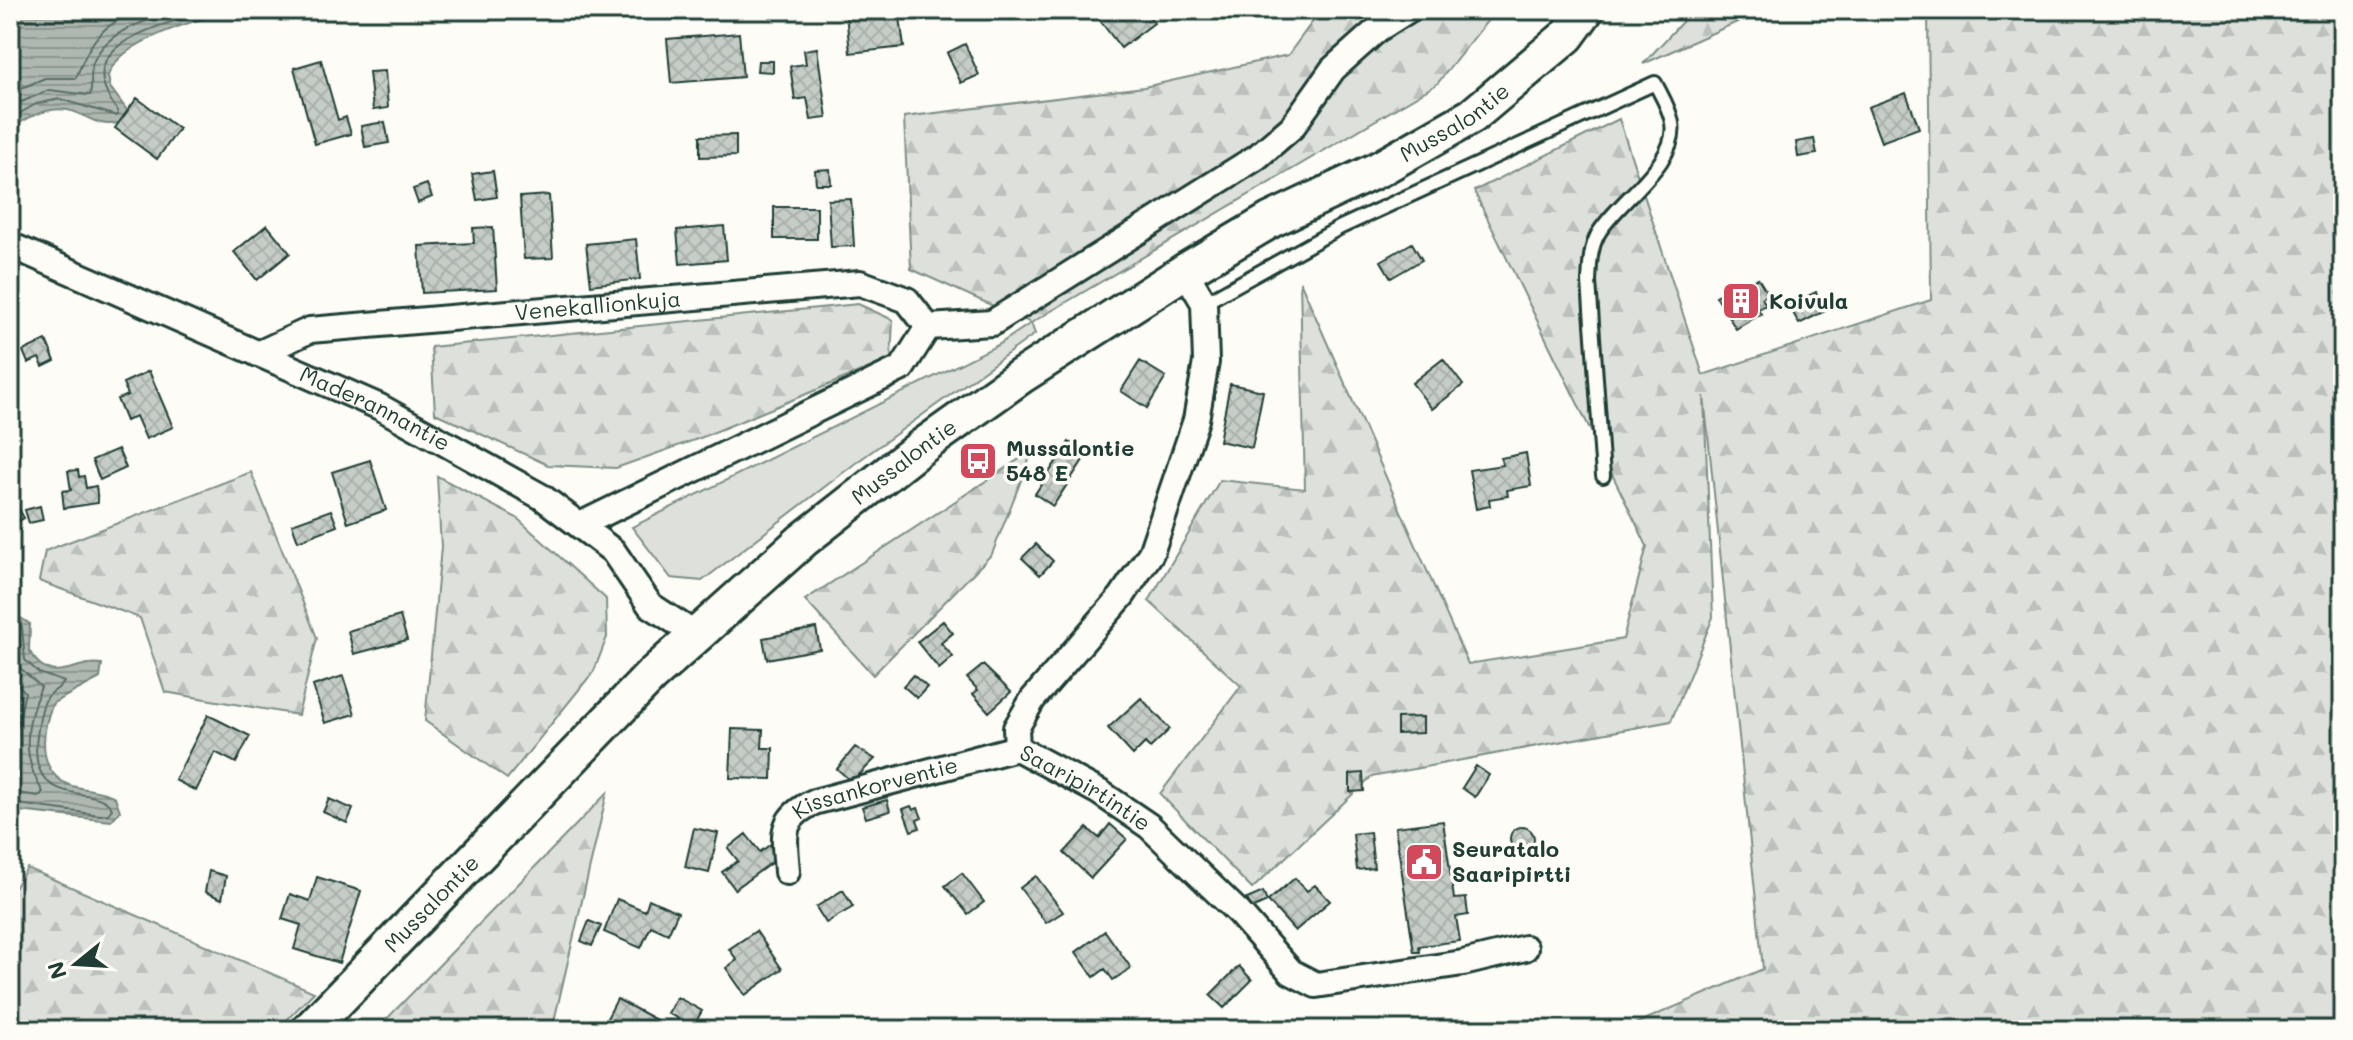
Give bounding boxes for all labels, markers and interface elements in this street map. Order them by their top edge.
street label: Mussalontie [1394,76,1515,168]
building icon: Koivula [1720,280,1762,322]
street label: Venekallionkuja [513,283,682,326]
place label: Koivula [1769,286,1848,315]
street label: Maderannantie [296,359,456,457]
street label: Mussalontie [845,412,962,511]
place label: Mussalontie 548 E [1006,433,1134,487]
bus stop icon: Mussalontie 548 E [957,440,999,482]
street label: Saaripirtintie [1015,737,1157,837]
street label: Kissankorventie [786,749,961,825]
place label: Seuratalo Saaripirtti [1452,834,1571,888]
public building icon: Seuratalo Saaripirtti [1403,841,1445,883]
street label: Mussalontie [377,848,485,958]
north arrow [36,924,116,1004]
text: N [40,958,73,983]

